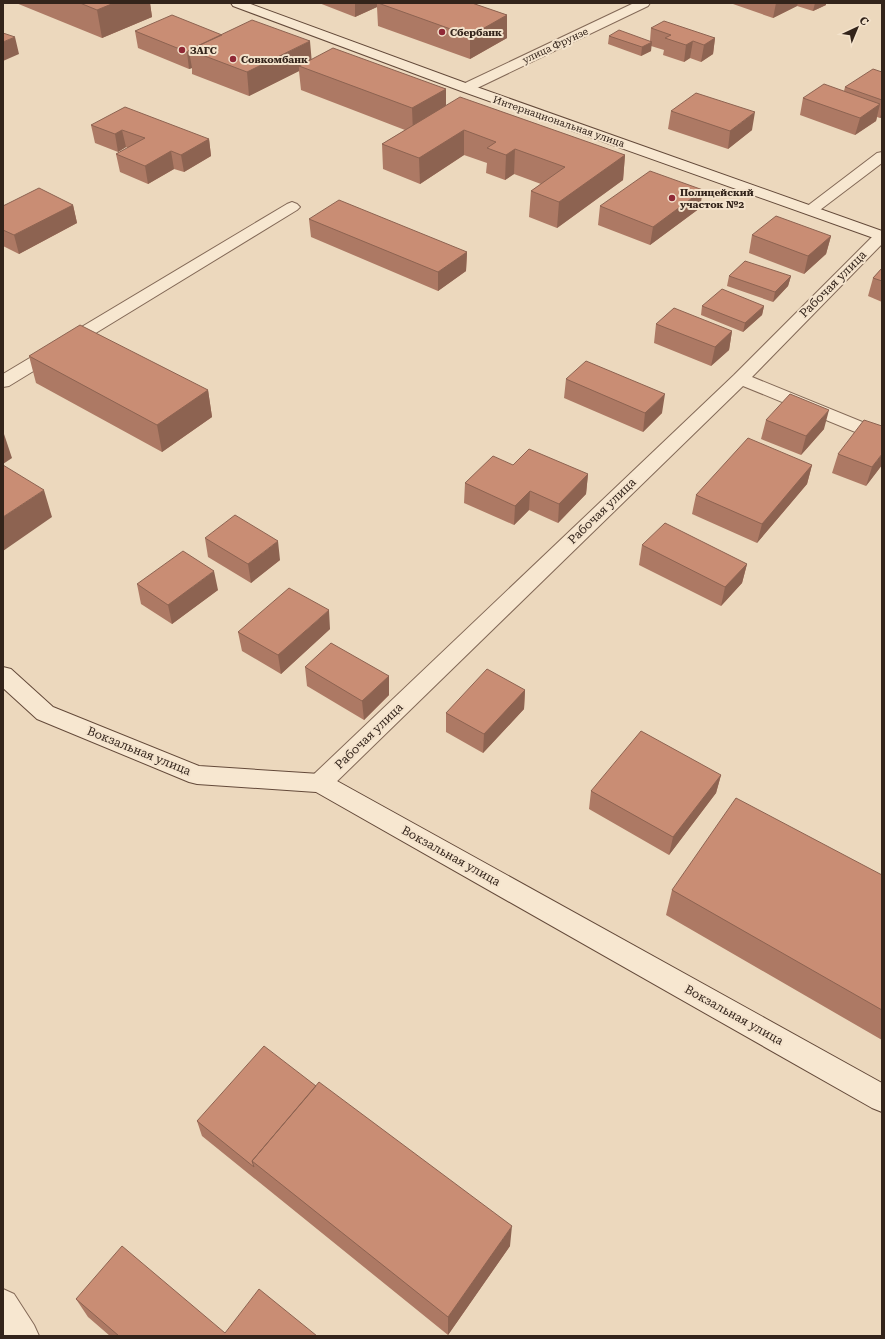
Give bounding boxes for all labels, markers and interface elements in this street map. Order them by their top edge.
north arrow [837,8,877,48]
text: С [856,14,871,29]
street label: улица Фрунзе [521,25,590,65]
marker: Сбербанк [437,27,447,37]
place label: Сбербанк [450,27,502,38]
marker: ЗАГС [177,45,187,55]
place label: ЗАГС [190,45,217,56]
marker: Совкомбанк [228,54,238,64]
place label: Совкомбанк [241,54,308,65]
street label: Интернациональная улица [492,94,627,149]
place label: Полицейский участок №2 [680,187,754,210]
marker: Полицейский участок №2 [667,193,677,203]
street label: Рабочая улица [797,247,870,320]
street label: Рабочая улица [565,475,639,547]
street label: Рабочая улица [332,700,406,772]
street label: Вокзальная улица [85,724,193,778]
street label: Вокзальная улица [399,823,503,889]
street label: Вокзальная улица [682,982,786,1048]

